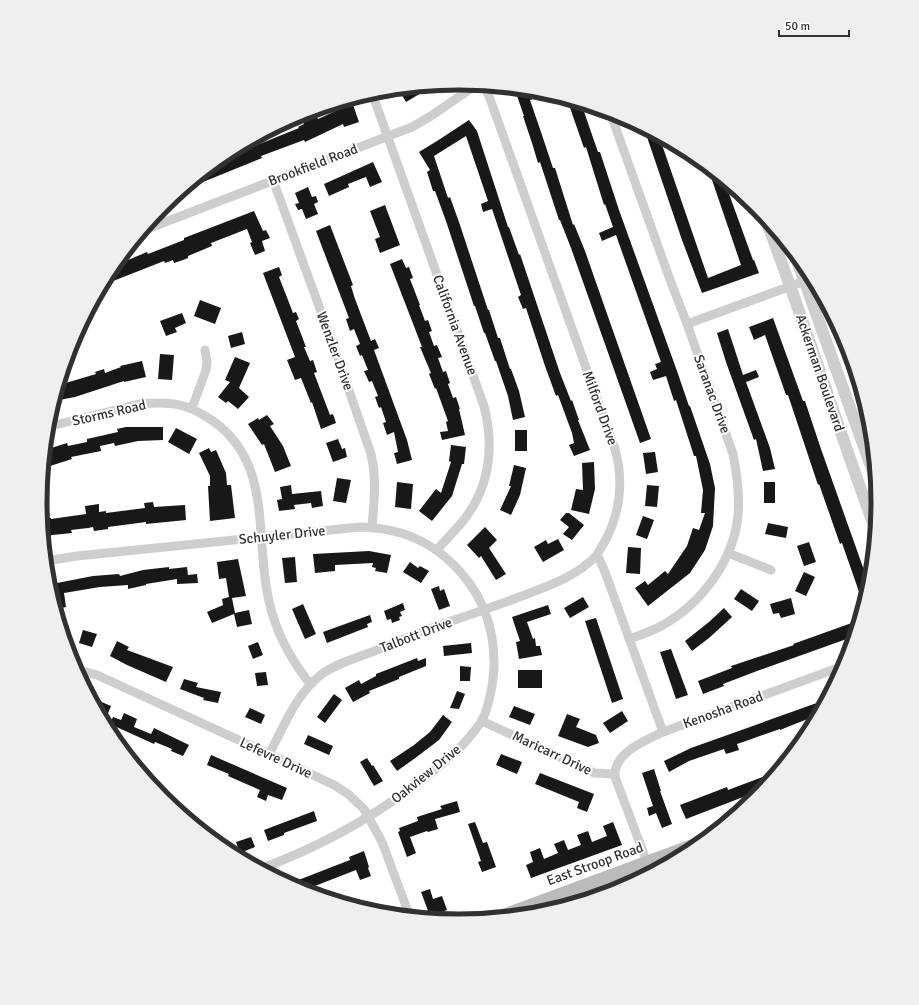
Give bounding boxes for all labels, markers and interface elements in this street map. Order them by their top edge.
scale bar [779,12,849,38]
text: 50 m [785,19,810,34]
street label: Brookfield Road [266,140,360,190]
street label: California Avenue [429,272,481,378]
street label: Wenzler Drive [313,309,357,393]
street label: Ackerman Boulevard [792,312,848,434]
street label: Saranac Drive [690,352,734,436]
street label: Milford Drive [579,369,621,447]
street label: Storms Road [70,396,148,430]
street label: Schuyler Drive [238,522,326,548]
street label: Talbott Drive [378,613,454,657]
street label: Kenosha Road [681,688,765,732]
street label: Maricarr Drive [509,727,595,779]
street label: Lefevre Drive [237,734,315,782]
street label: Oakview Drive [388,741,464,807]
street label: East Stroop Road [544,839,646,889]

